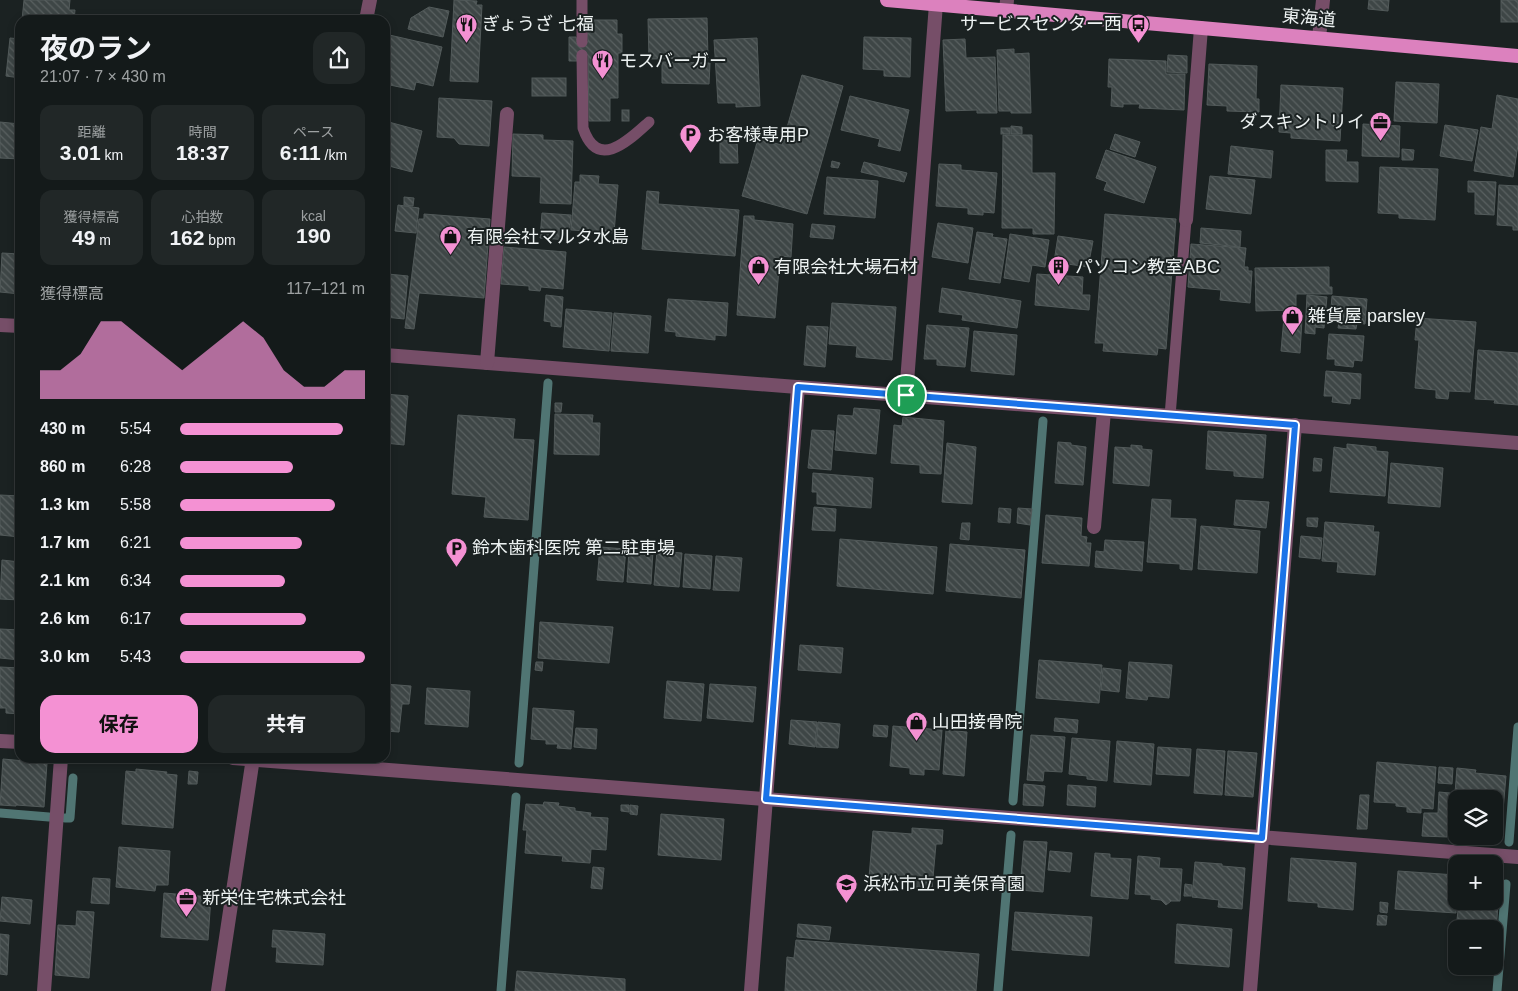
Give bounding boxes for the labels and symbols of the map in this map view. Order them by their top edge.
street label: 東海道 [1281,6,1337,30]
restaurant icon: ぎょうざ 七福 [454,12,478,43]
bus stop icon: サービスセンター西 [1126,12,1150,43]
place label: ぎょうざ 七福 [482,14,594,34]
place label: サービスセンター西 [960,14,1122,34]
restaurant icon: モスバーガー [591,49,615,80]
place label: モスバーガー [619,51,727,71]
office icon: ダスキントリイ [1369,110,1393,141]
place label: ダスキントリイ [1240,112,1365,132]
parking icon: お客様専用P [679,123,703,154]
place label: お客様専用P [707,125,809,145]
shop icon: 有限会社マルタ水島 [439,225,463,256]
place label: 有限会社マルタ水島 [467,227,629,247]
shop icon: 有限会社大場石材 [746,255,770,286]
building icon: パソコン教室ABC [1047,255,1071,286]
place label: 有限会社大場石材 [774,257,918,277]
place label: パソコン教室ABC [1075,257,1220,277]
shop icon: 雑貨屋 parsley [1280,304,1304,335]
place label: 雑貨屋 parsley [1308,306,1425,326]
pin [885,374,927,416]
parking icon: 鈴木歯科医院 第二駐車場 [444,536,468,567]
place label: 鈴木歯科医院 第二駐車場 [472,538,675,558]
shop icon: 山田接骨院 [904,710,928,741]
place label: 山田接骨院 [932,712,1022,732]
school or university icon: 浜松市立可美保育園 [835,872,859,903]
place label: 浜松市立可美保育園 [863,874,1025,894]
office icon: 新栄住宅株式会社 [174,886,198,917]
place label: 新栄住宅株式会社 [202,888,346,908]

